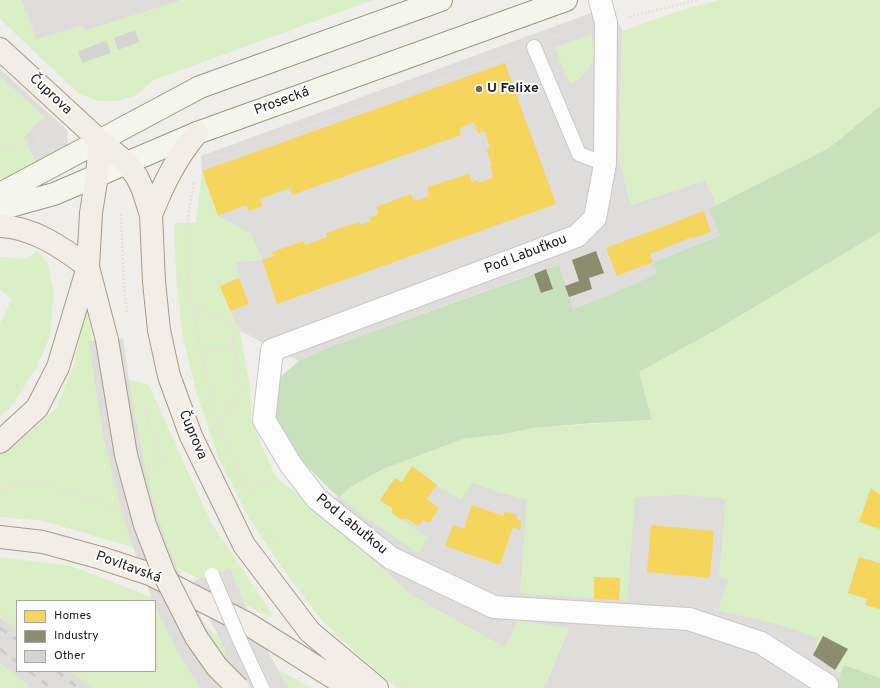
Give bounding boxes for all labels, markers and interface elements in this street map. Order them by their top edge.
street label: Čuprova [25,71,75,119]
place label: U Felixe [487,81,539,97]
street label: Prosecká [252,84,312,120]
marker: U Felixe [474,84,484,94]
street label: Pod Labuťkou [482,232,570,278]
street label: Čuprova [174,408,210,462]
street label: Pod Labuťkou [312,491,390,559]
street label: Povltavská [93,548,163,588]
legend [16,600,156,672]
text: Homes [54,608,91,624]
text: Industry [54,628,99,644]
text: Other [54,648,85,664]

